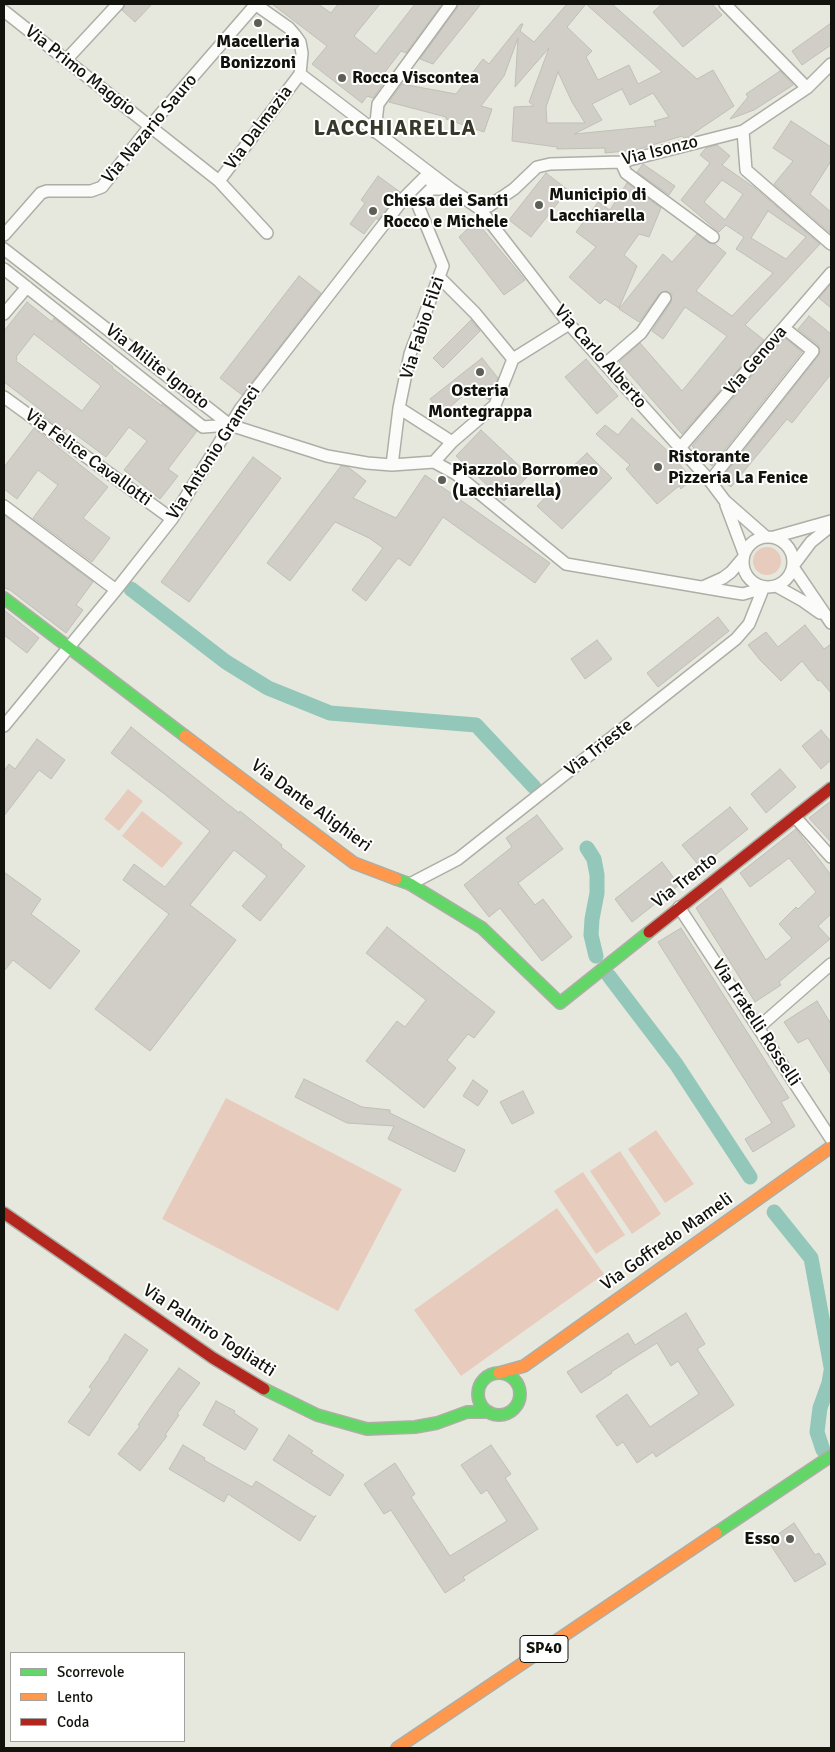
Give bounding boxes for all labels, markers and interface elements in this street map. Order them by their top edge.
marker: Macelleria Bonizzoni [252,17,264,29]
street label: Via Primo Maggio [20,21,140,121]
place label: Macelleria Bonizzoni [216,31,300,74]
place label: Rocca Viscontea [352,67,479,89]
street label: Via Nazario Sauro [98,70,202,188]
marker: Rocca Viscontea [336,72,348,84]
street label: Via Dalmazia [220,82,298,174]
district label: LACCHIARELLA [312,116,478,142]
street label: Via Isonzo [620,131,700,171]
place label: Municipio di Lacchiarella [549,184,647,226]
place label: Chiesa dei Santi Rocco e Michele [383,190,508,232]
marker: Municipio di Lacchiarella [533,199,545,211]
marker: Chiesa dei Santi Rocco e Michele [367,205,379,217]
street label: Via Fabio Filzi [396,274,450,382]
street label: Via Carlo Alberto [549,301,651,413]
street label: Via Milite Ignoto [101,320,213,414]
street label: Via Genova [720,322,792,400]
marker: Osteria Montegrappa [474,366,486,378]
place label: Osteria Montegrappa [428,380,532,422]
street label: Via Antonio Gramsci [163,382,265,524]
street label: Via Felice Cavallotti [20,405,156,511]
place label: Ristorante Pizzeria La Fenice [668,446,808,488]
place label: Piazzolo Borromeo (Lacchiarella) [452,459,598,502]
marker: Ristorante Pizzeria La Fenice [652,461,664,473]
marker: Piazzolo Borromeo (Lacchiarella) [436,474,448,486]
street label: Via Trieste [561,715,637,781]
street label: Via Dante Alighieri [246,755,376,857]
street label: Via Trento [648,849,722,913]
street label: Via Fratelli Rosselli [707,956,805,1090]
street label: Via Goffredo Mameli [597,1188,737,1296]
street label: Via Palmiro Togliatti [138,1280,280,1382]
place label: Esso [744,1528,780,1550]
marker: Esso [784,1533,796,1545]
road number: SP40 [520,1636,568,1662]
legend [10,1652,185,1742]
text: Scorrevole [57,1663,124,1681]
text: Lento [57,1688,93,1706]
text: Coda [57,1713,89,1731]

